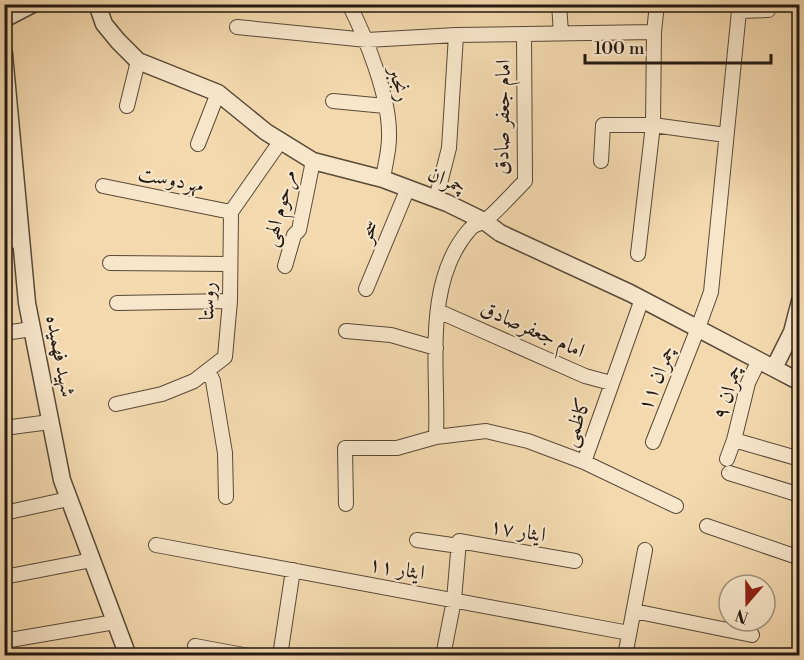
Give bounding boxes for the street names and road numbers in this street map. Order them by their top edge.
street label: امام جعفر صادق [489,59,521,175]
street label: رنجبر [382,62,416,105]
street label: مهردوست [136,161,206,199]
street label: چمران [424,161,470,201]
street label: مرحوم الهی [257,167,307,251]
street label: سحر [352,216,385,248]
street label: روستا [194,281,222,321]
street label: امام جعفرصادق [475,295,589,368]
street label: شهید فهمیده [39,313,81,399]
street label: چمران ۱۱ [632,342,682,415]
street label: چمران ۹ [707,362,749,423]
street label: کاظمی [556,394,597,450]
street label: ایثار ۱۷ [488,513,548,549]
street label: ایثار ۱۱ [367,551,427,587]

